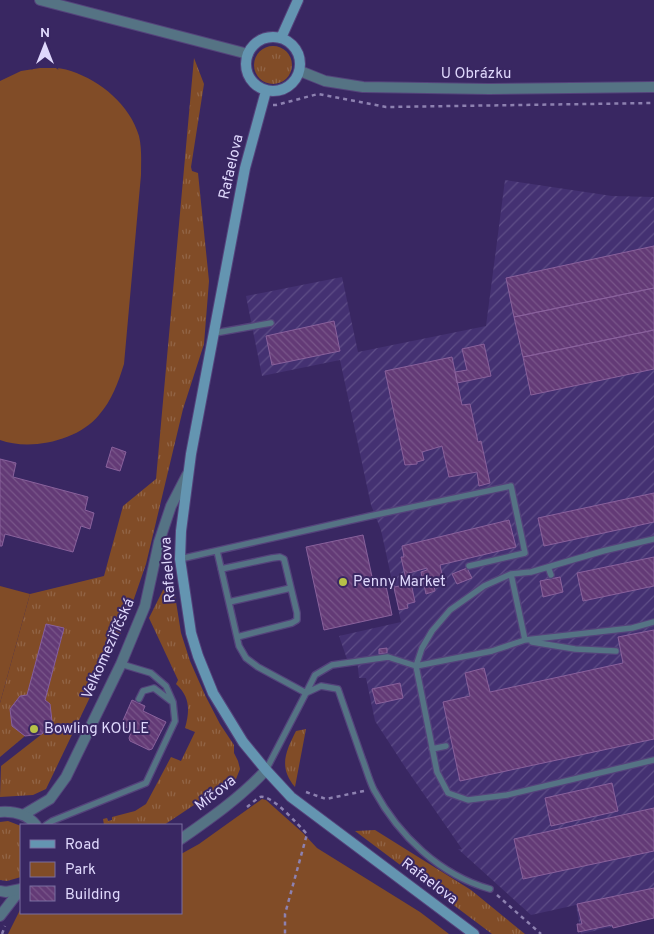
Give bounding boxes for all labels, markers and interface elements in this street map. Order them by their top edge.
north arrow [20,20,70,70]
text: N [40,25,50,42]
street label: U Obrázku [441,65,511,84]
street label: Rafaelova [215,133,249,201]
street label: Rafaelova [157,536,181,604]
place label: Penny Market [353,573,446,592]
marker: Penny Market [337,576,349,588]
street label: Velkomeziříčská [78,596,140,702]
place label: Bowling KOULE [44,720,149,739]
marker: Bowling KOULE [28,723,40,735]
street label: Míčova [192,772,240,816]
legend [20,824,182,914]
text: Road [65,836,100,855]
street label: Rafaelova [397,854,461,910]
text: Park [65,861,96,880]
text: Building [65,886,120,905]

